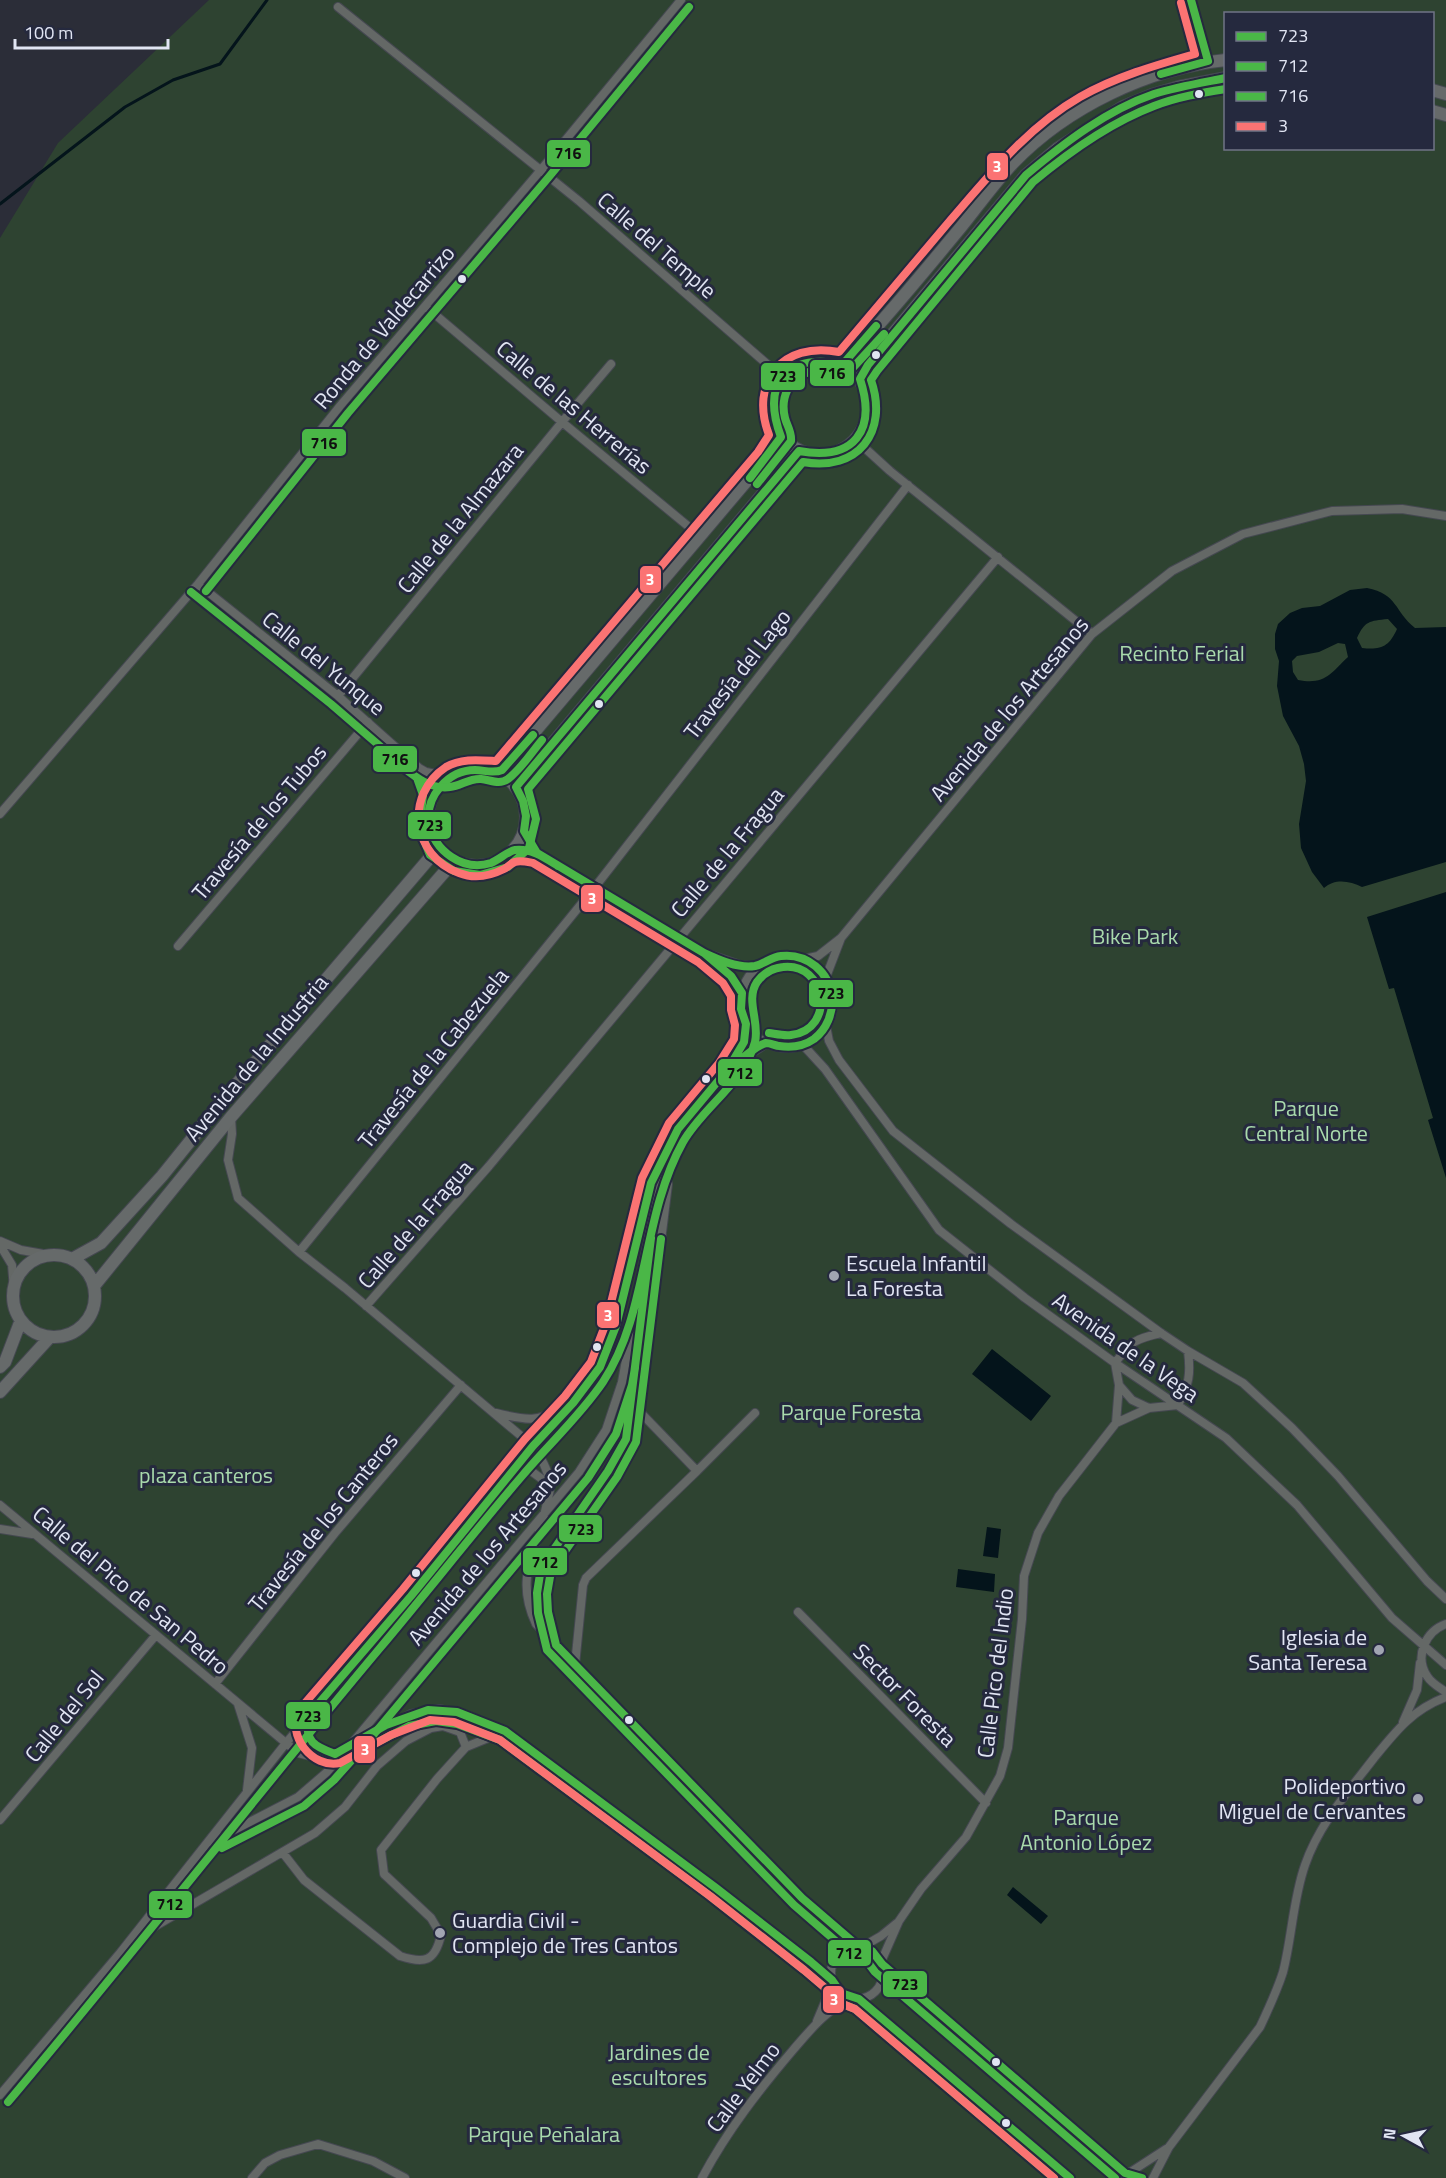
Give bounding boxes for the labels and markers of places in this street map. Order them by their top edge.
unlabelled marker [1193,88,1205,100]
unlabelled marker [456,273,468,285]
unlabelled marker [870,349,882,361]
unlabelled marker [593,698,605,710]
unlabelled marker [700,1073,712,1085]
place label: Escuela Infantil La Foresta [846,1246,987,1305]
marker: Escuela Infantil La Foresta [827,1269,841,1283]
unlabelled marker [591,1341,603,1353]
unlabelled marker [410,1567,422,1579]
place label: Iglesia de Santa Teresa [1248,1620,1367,1679]
marker: Iglesia de Santa Teresa [1372,1643,1386,1657]
unlabelled marker [623,1714,635,1726]
place label: Polideportivo Miguel de Cervantes [1218,1769,1406,1828]
marker: Polideportivo Miguel de Cervantes [1411,1792,1425,1806]
place label: Guardia Civil - Complejo de Tres Cantos [452,1903,678,1962]
marker: Guardia Civil - Complejo de Tres Cantos [433,1926,447,1940]
unlabelled marker [990,2056,1002,2068]
unlabelled marker [1000,2117,1012,2129]

